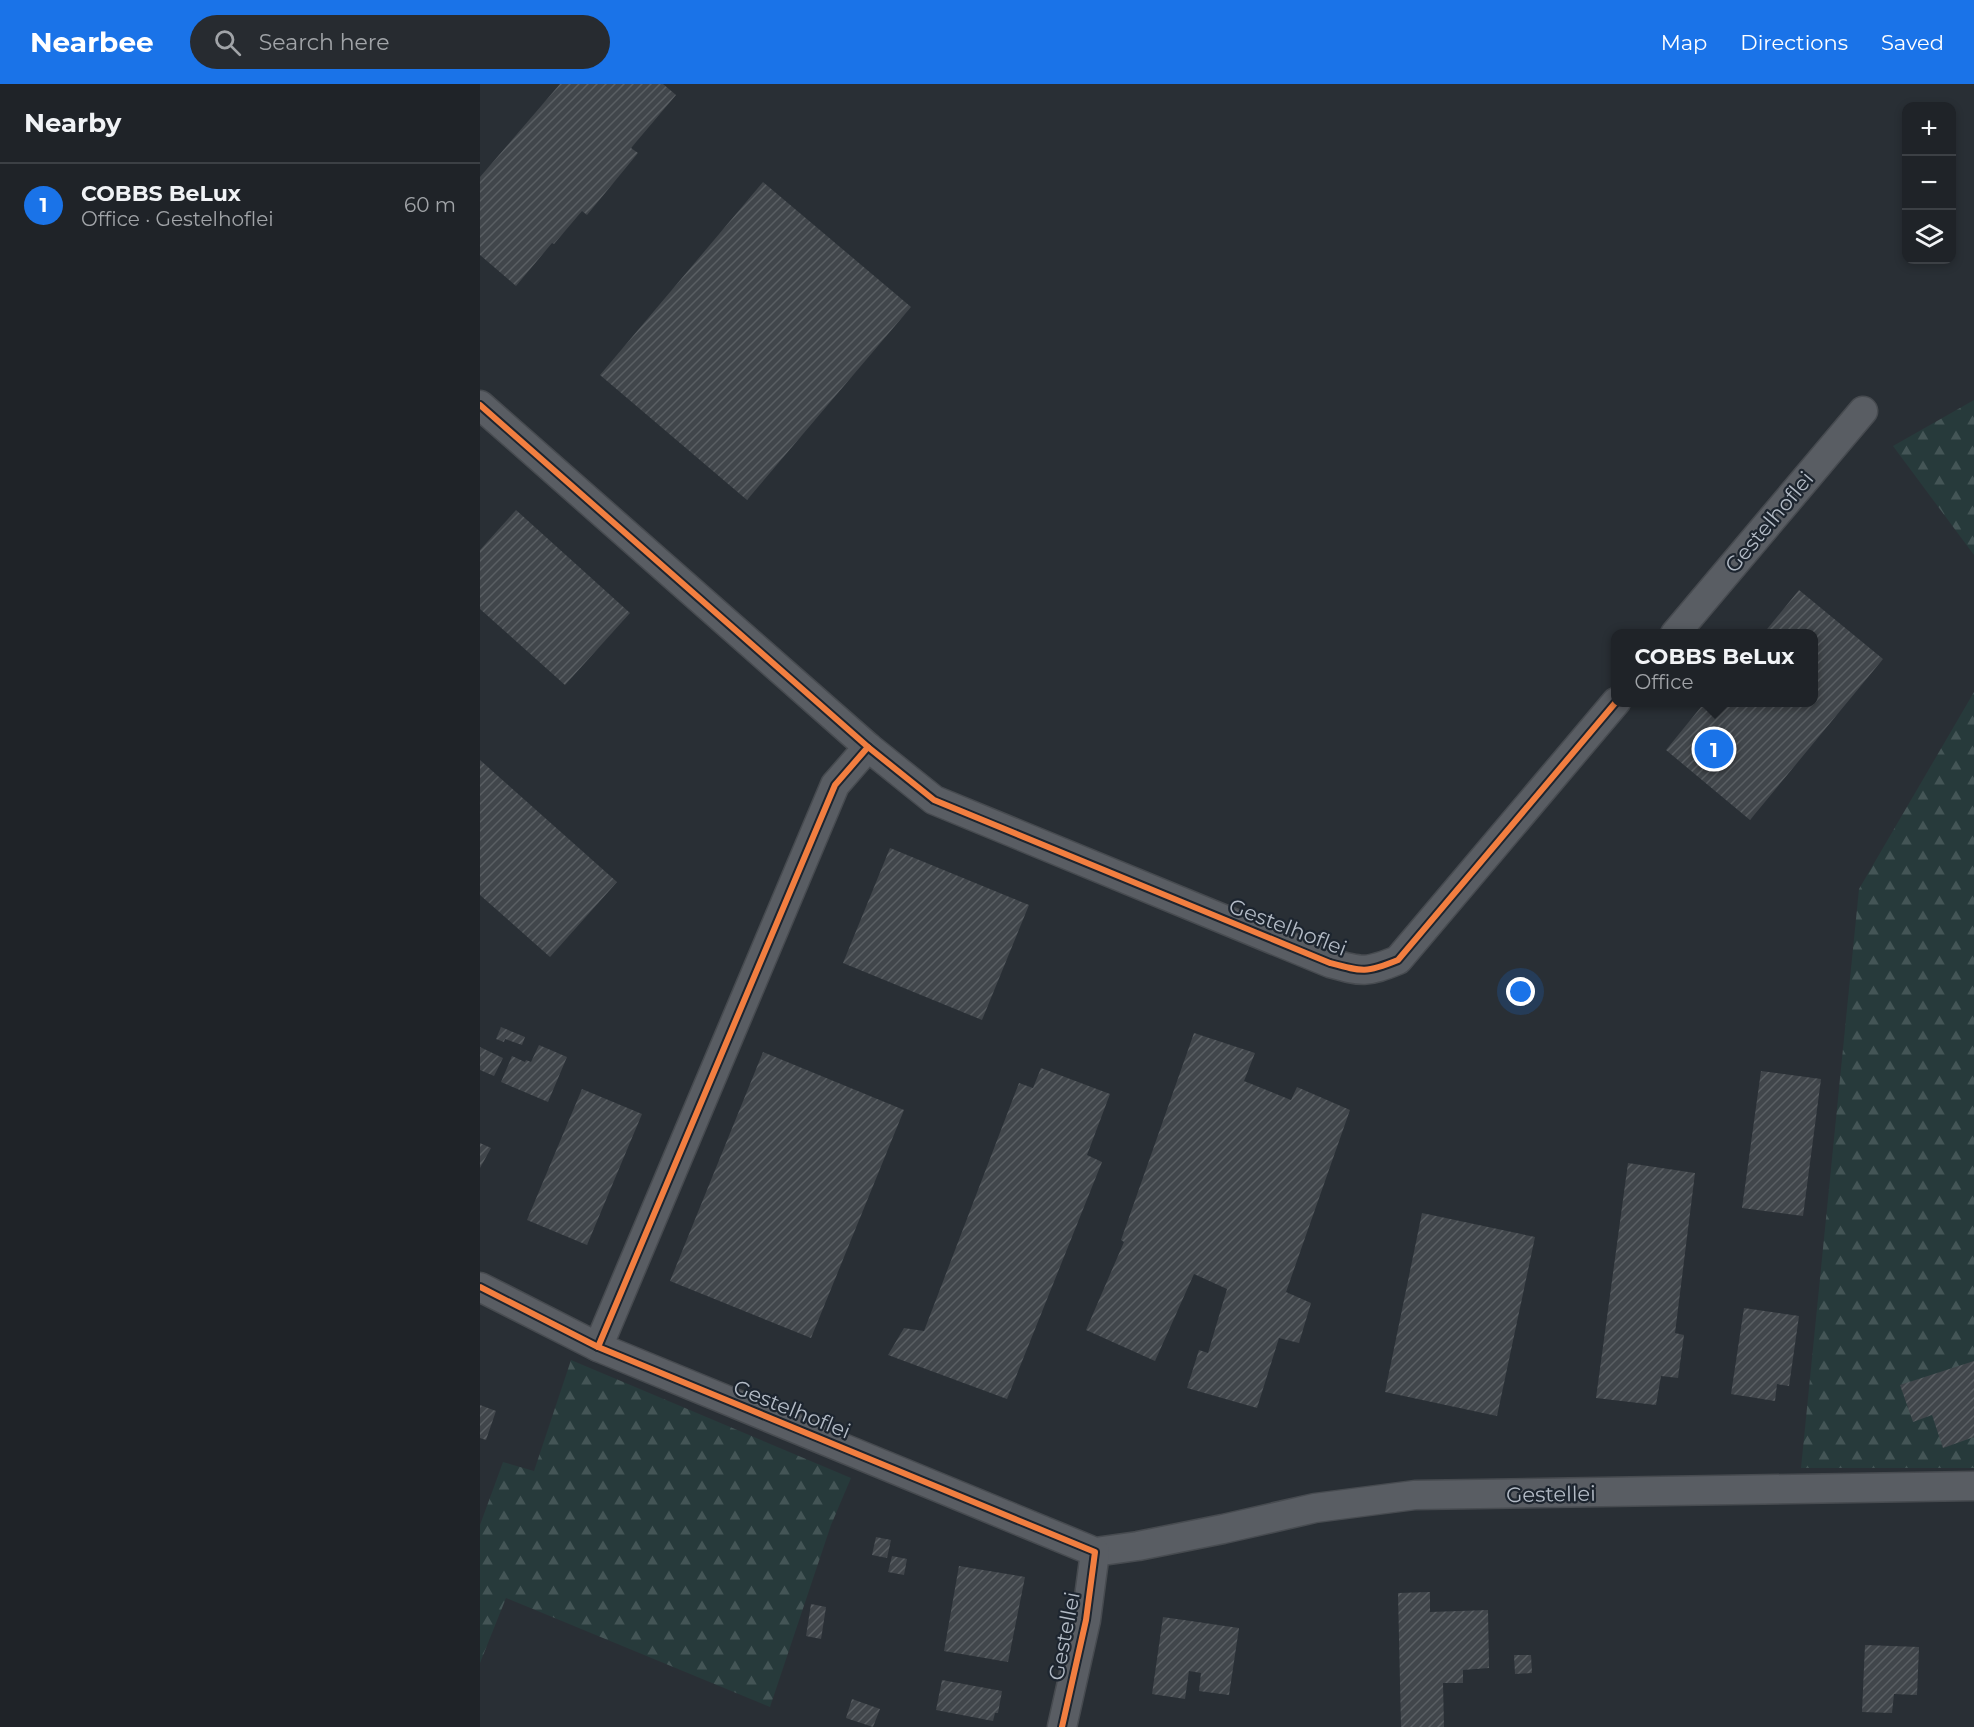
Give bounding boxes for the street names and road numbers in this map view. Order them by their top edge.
street label: Gestelhoflei [1720,466,1818,578]
street label: Gestelhoflei [1226,893,1350,961]
street label: Gestelhoflei [730,1374,854,1444]
street label: Gestellei [1506,1481,1596,1507]
street label: Gestellei [1043,1590,1085,1682]

